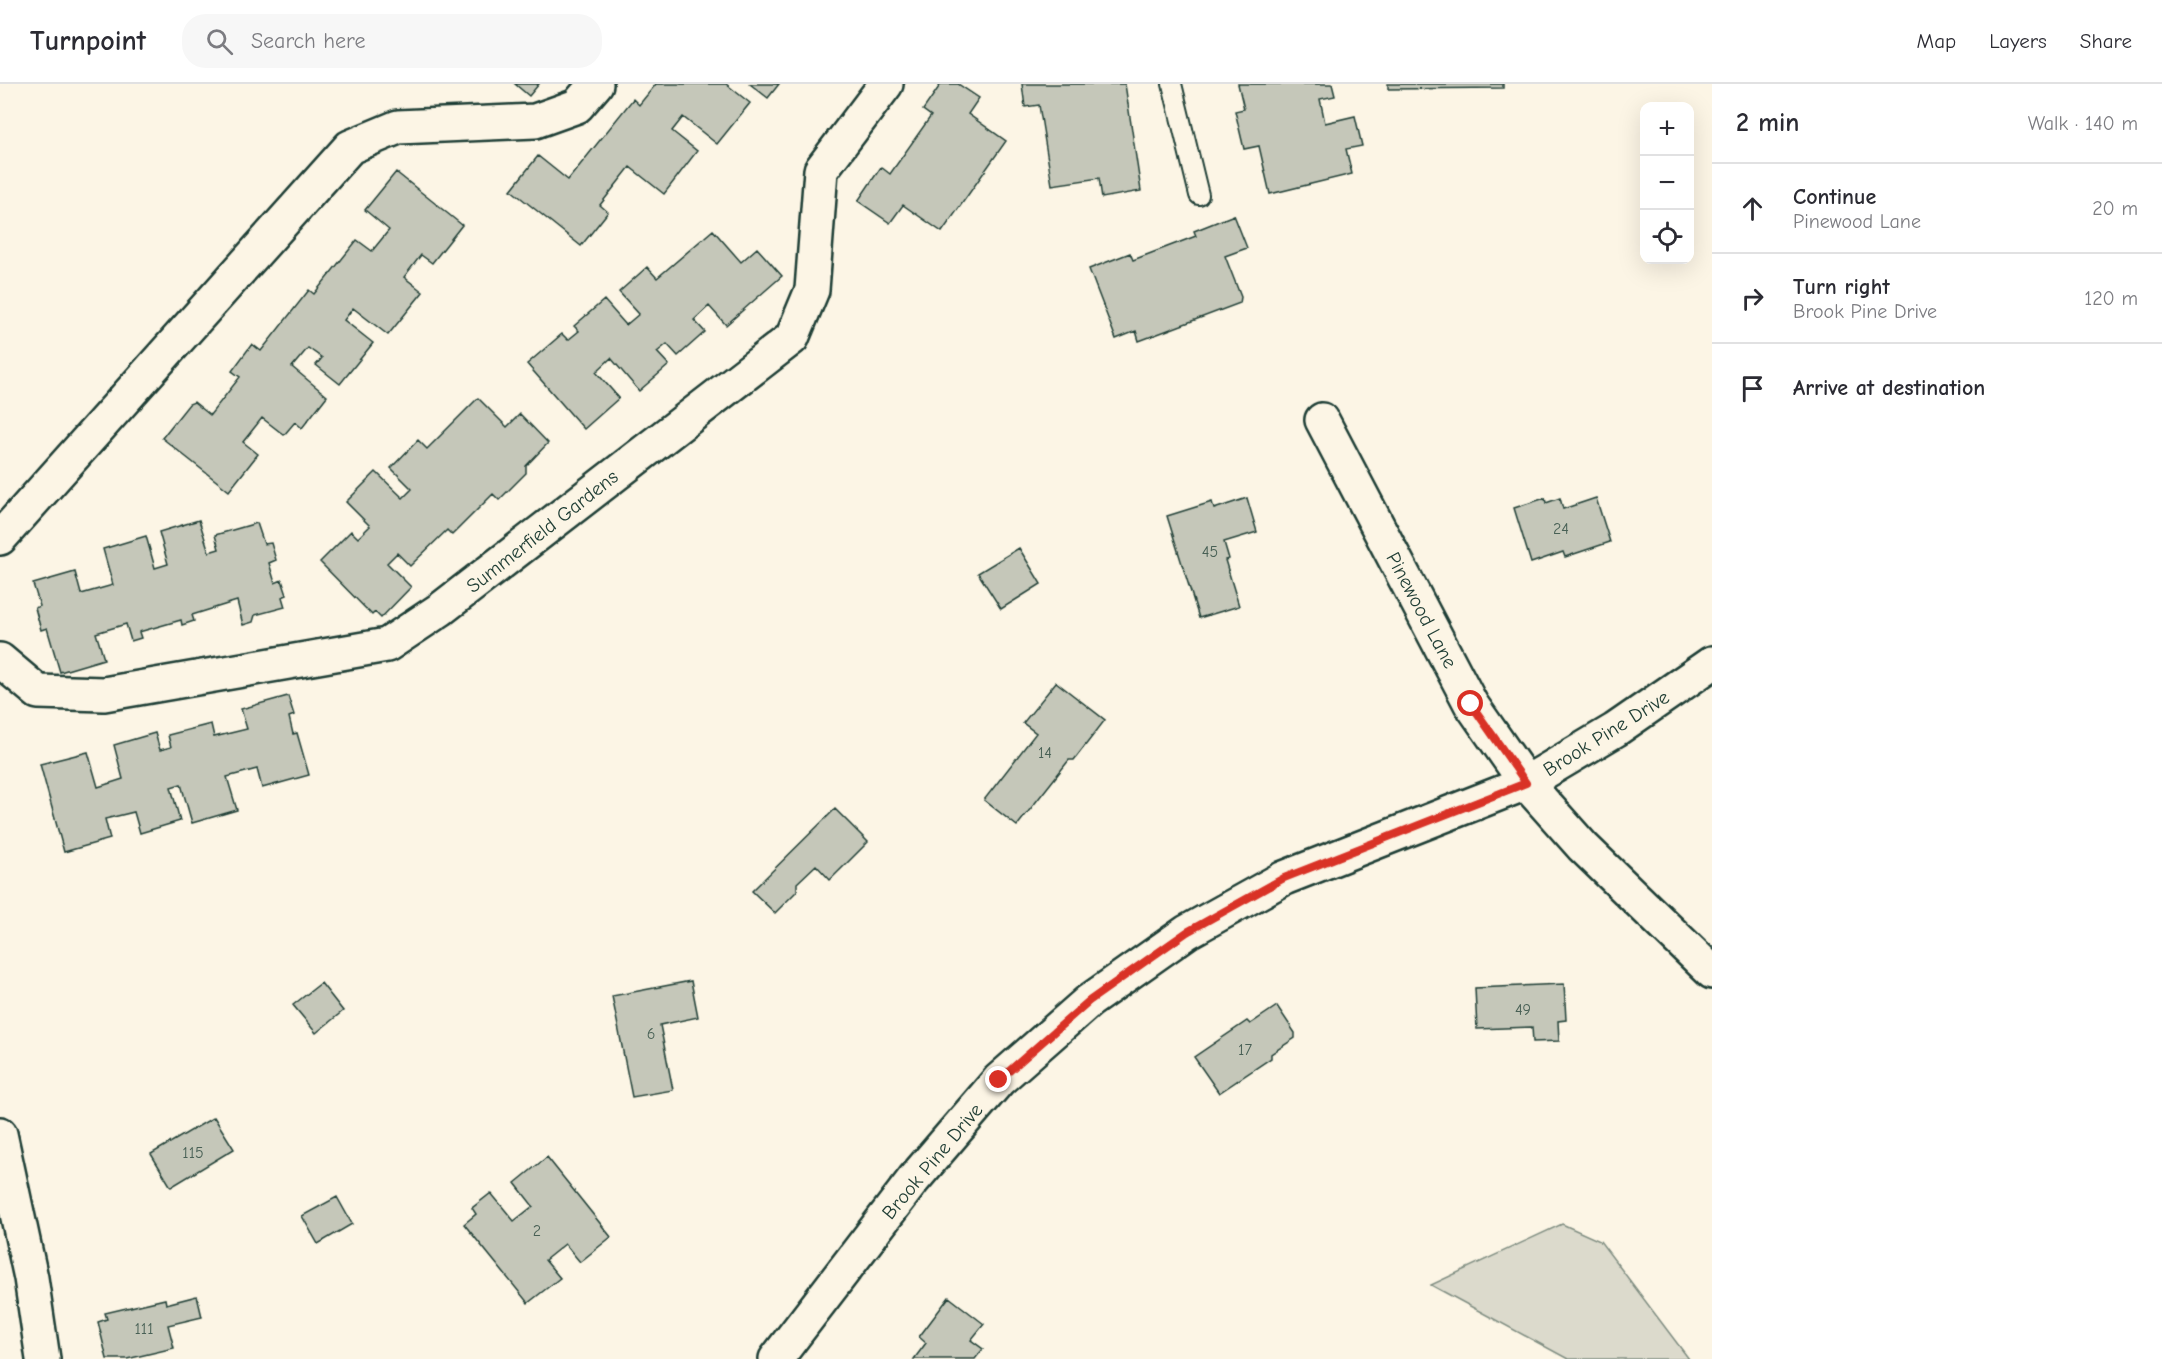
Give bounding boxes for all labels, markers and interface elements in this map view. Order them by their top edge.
search box [182,14,602,68]
text: Turnpoint [30,25,146,57]
icon: search [203,25,236,58]
text: Search here [251,28,365,54]
text: Map [1917,29,1956,53]
text: Layers [1989,29,2047,53]
text: Share [2080,29,2132,53]
map controls [1640,102,1694,264]
button: + [1640,102,1694,156]
text: 2 min [1736,108,1799,138]
text: Walk · 140 m [2028,112,2138,135]
button: − [1640,156,1694,210]
text: Continue [1793,184,1876,210]
icon: ahead [1736,192,1769,225]
text: 20 m [2092,197,2138,220]
button: locate [1640,210,1694,264]
text: Pinewood Lane [1793,210,1921,233]
text: Turn right [1793,274,1890,300]
icon: right [1736,282,1769,315]
text: 120 m [2084,287,2138,310]
text: Brook Pine Drive [1793,300,1937,323]
icon: arrive [1736,372,1769,405]
text: Arrive at destination [1793,375,1985,401]
street label: Summerfield Gardens [462,465,623,598]
house number: 24 [1553,520,1569,538]
house number: 45 [1202,543,1218,561]
street label: Pinewood Lane [1381,548,1462,672]
street label: Brook Pine Drive [1539,686,1673,781]
route start [1457,690,1483,716]
house number: 14 [1038,744,1052,762]
house number: 49 [1515,1001,1531,1019]
house number: 6 [647,1025,655,1043]
house number: 17 [1238,1041,1252,1059]
route end [985,1066,1011,1092]
street label: Brook Pine Drive [877,1099,987,1224]
house number: 115 [182,1144,204,1162]
house number: 2 [533,1222,541,1240]
house number: 111 [134,1320,154,1338]

